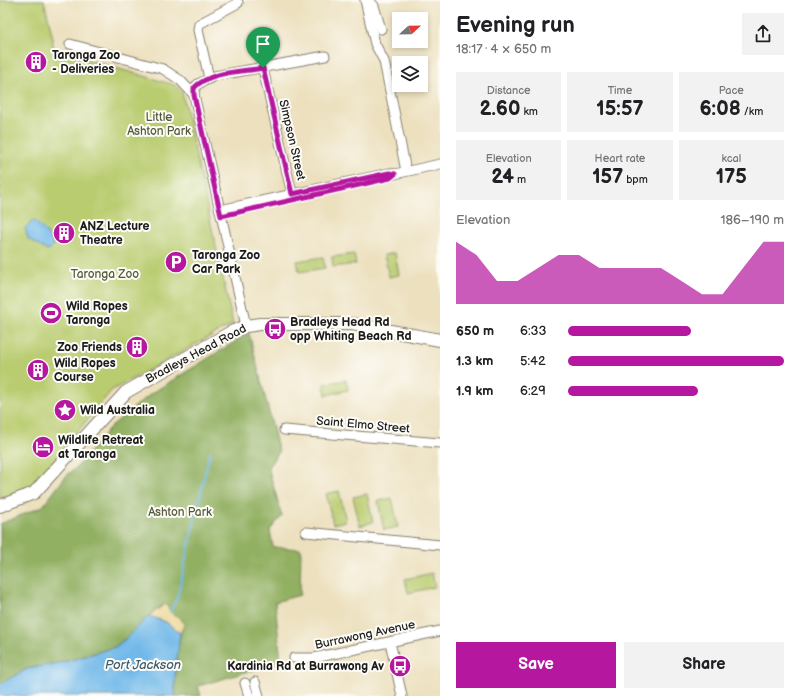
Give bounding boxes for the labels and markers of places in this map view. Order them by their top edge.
pin [246,27,280,68]
place label: Taronga Zoo - Deliveries [52,48,120,77]
building icon: Taronga Zoo - Deliveries [23,49,49,75]
place label: ANZ Lecture Theatre [79,219,149,248]
building icon: ANZ Lecture Theatre [51,220,77,246]
place label: Taronga Zoo Car Park [192,248,260,277]
parking icon: Taronga Zoo Car Park [163,249,189,275]
place label: Wild Ropes Taronga [66,299,128,328]
sports icon: Wild Ropes Taronga [38,300,64,326]
place label: Bradleys Head Rd opp Whiting Beach Rd [290,315,412,344]
bus stop icon: Bradleys Head Rd opp Whiting Beach Rd [262,316,288,342]
building icon: Zoo Friends [124,334,150,360]
place label: Zoo Friends [57,340,122,355]
place label: Wild Ropes Course [54,356,116,385]
building icon: Wild Ropes Course [25,357,51,383]
place icon: Wild Australia [52,397,78,423]
place label: Wild Australia [80,403,155,418]
place label: Wildlife Retreat at Taronga [58,433,143,462]
hotel icon: Wildlife Retreat at Taronga [30,434,56,460]
bus stop icon: Kardinia Rd at Burrawong Av [387,653,413,679]
place label: Kardinia Rd at Burrawong Av [227,659,384,674]

